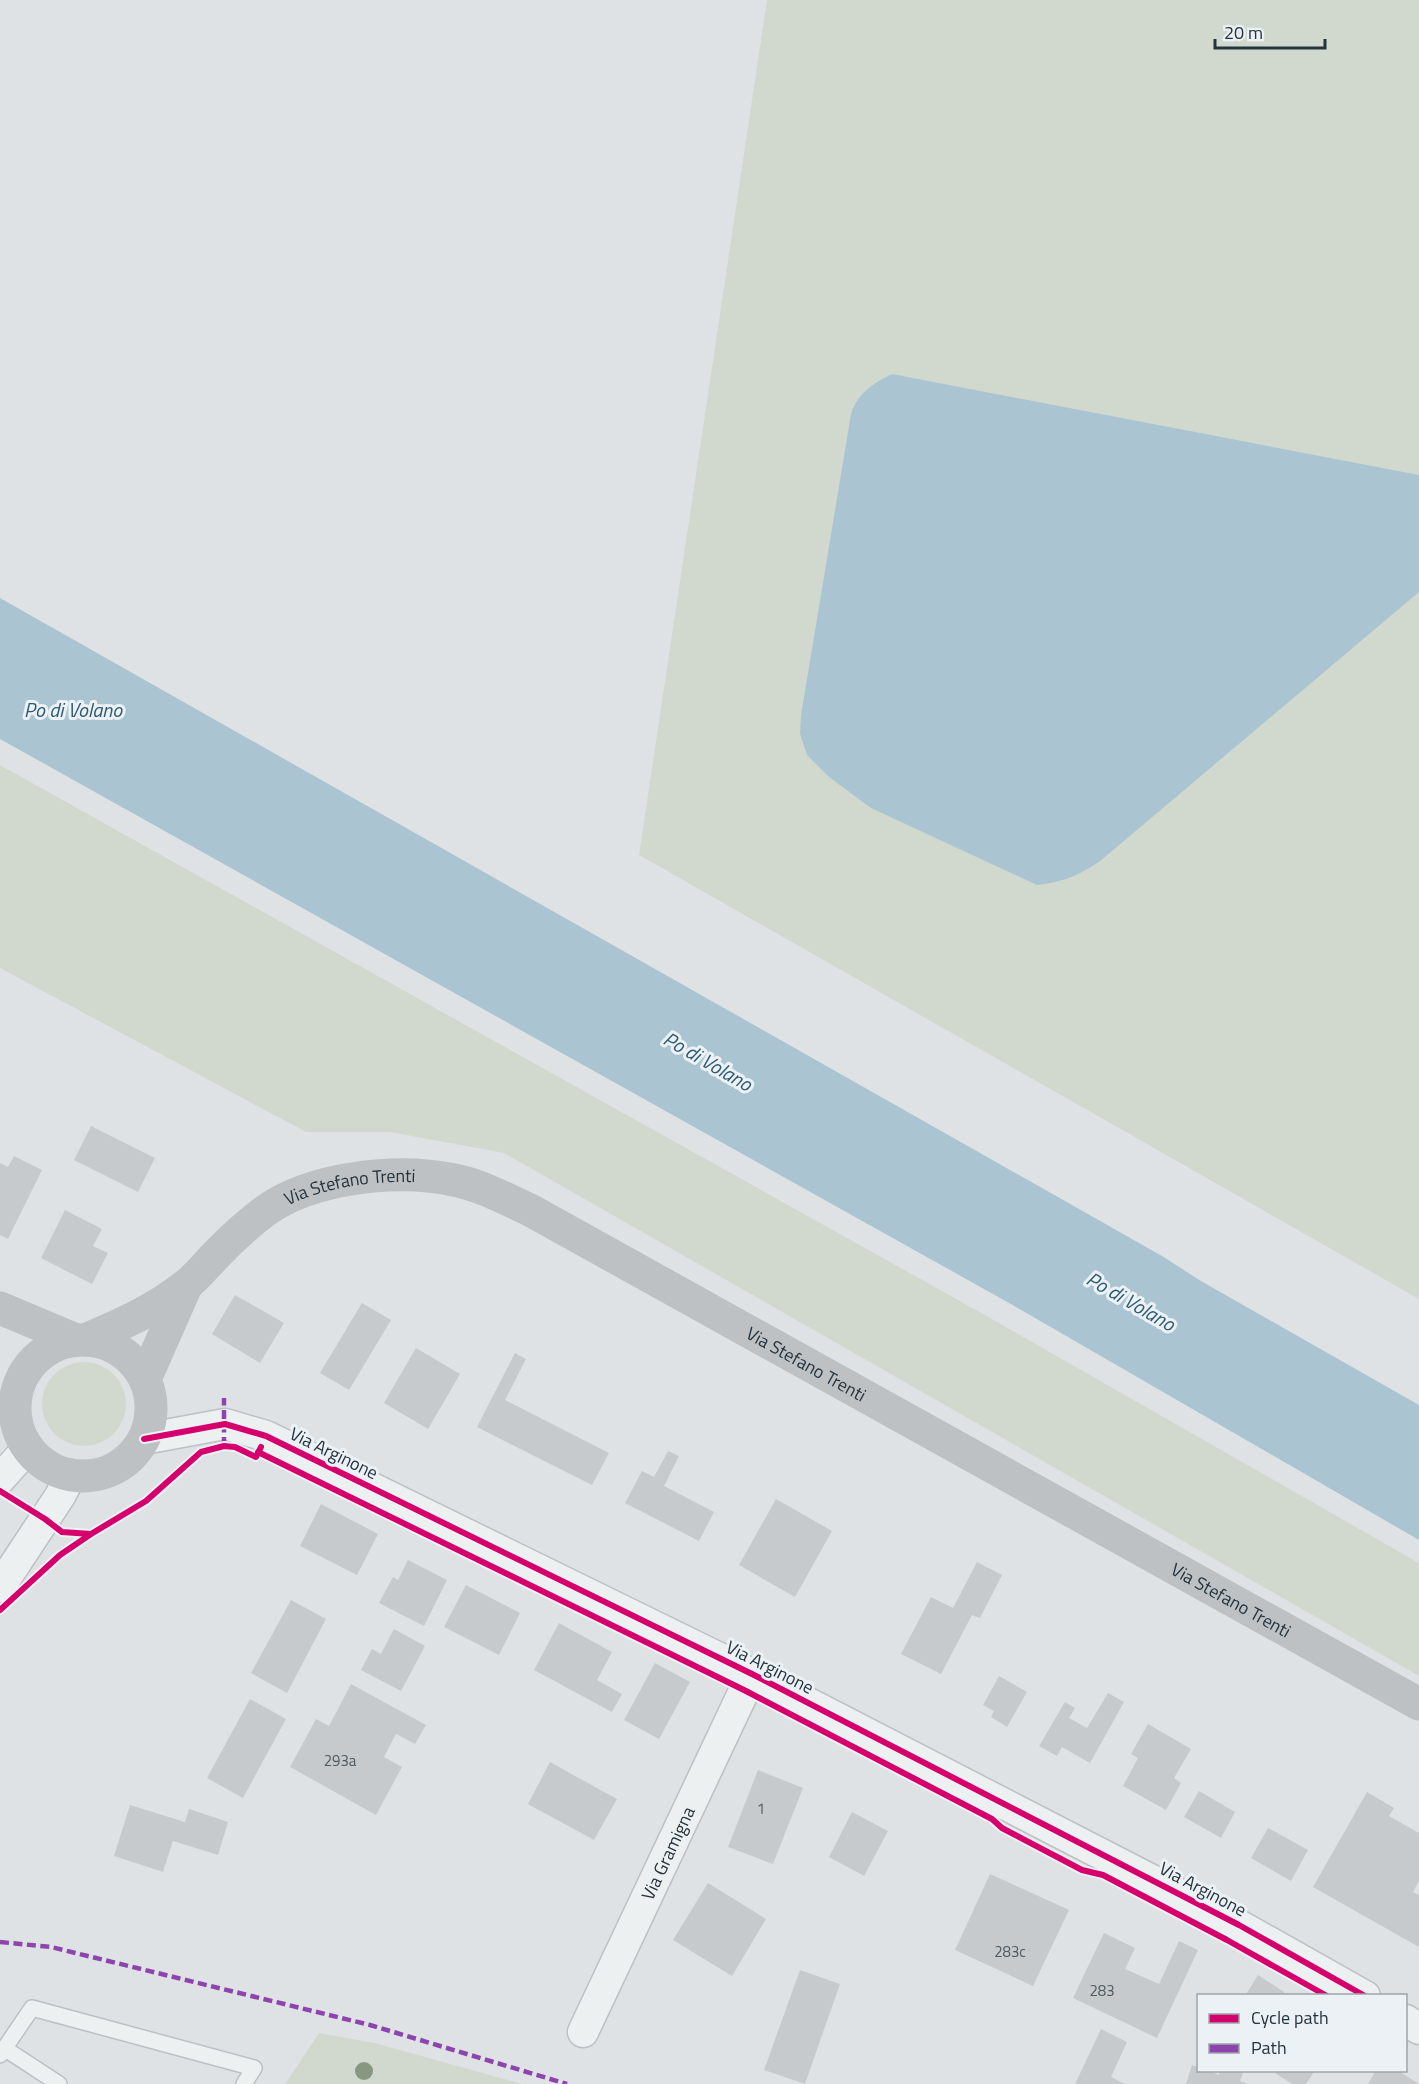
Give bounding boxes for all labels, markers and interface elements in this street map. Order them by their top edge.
scale bar [1215,12,1324,50]
text: 20 m [1224,19,1263,46]
water label: Po di Volano [24,694,123,725]
water label: Po di Volano [658,1023,759,1099]
street label: Via Stefano Trenti [279,1161,416,1211]
water label: Po di Volano [1081,1263,1182,1339]
street label: Via Stefano Trenti [742,1319,871,1408]
street label: Via Arginone [285,1420,383,1486]
street label: Via Stefano Trenti [1166,1555,1296,1644]
street label: Via Arginone [721,1633,819,1701]
house number: 293a [324,1749,357,1772]
house number: 1 [757,1797,765,1820]
street label: Via Gramigna [634,1802,701,1904]
street label: Via Arginone [1155,1855,1251,1923]
house number: 283c [994,1940,1026,1963]
house number: 283 [1089,1979,1115,2002]
legend [1197,1994,1407,2072]
text: Cycle path [1251,2004,1329,2031]
text: Path [1251,2034,1287,2061]

